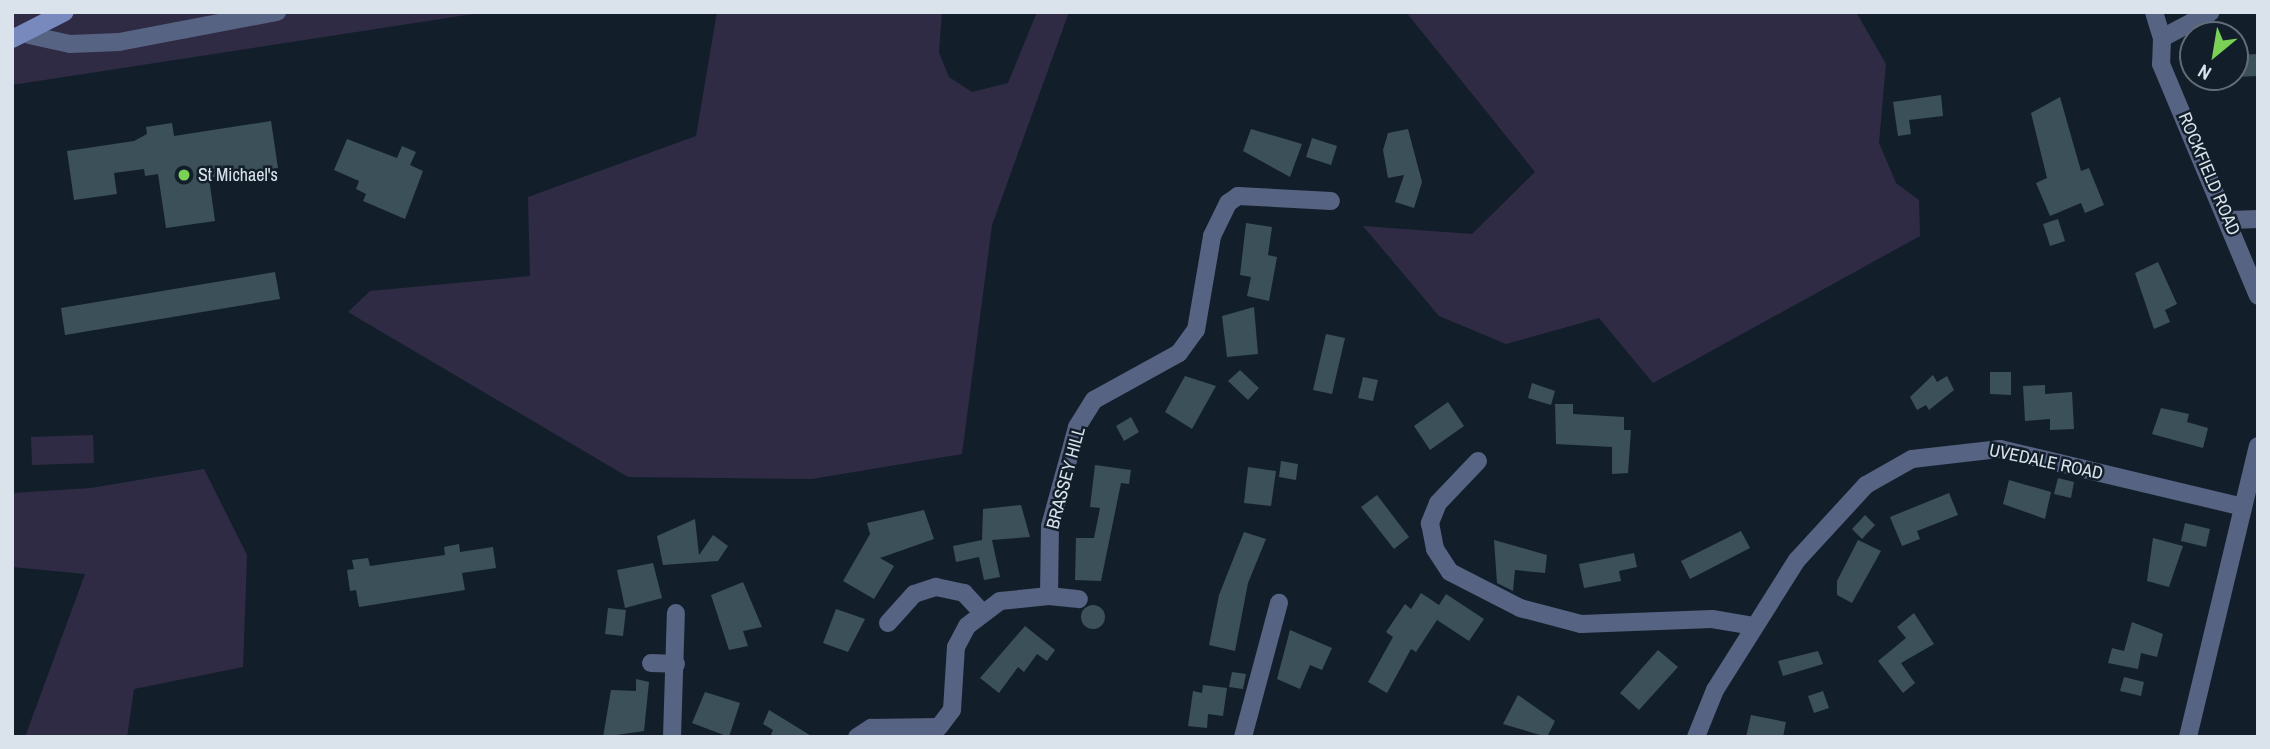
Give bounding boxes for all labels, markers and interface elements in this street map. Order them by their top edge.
north arrow [2179,21,2249,91]
text: N [2193,58,2216,87]
street label: ROCKFIELD ROAD [2173,109,2245,239]
place label: St Michael's [198,164,278,186]
marker: St Michael's [176,167,192,183]
street label: BRASSEY HILL [1042,424,1090,532]
street label: UVEDALE ROAD [1987,439,2105,485]

